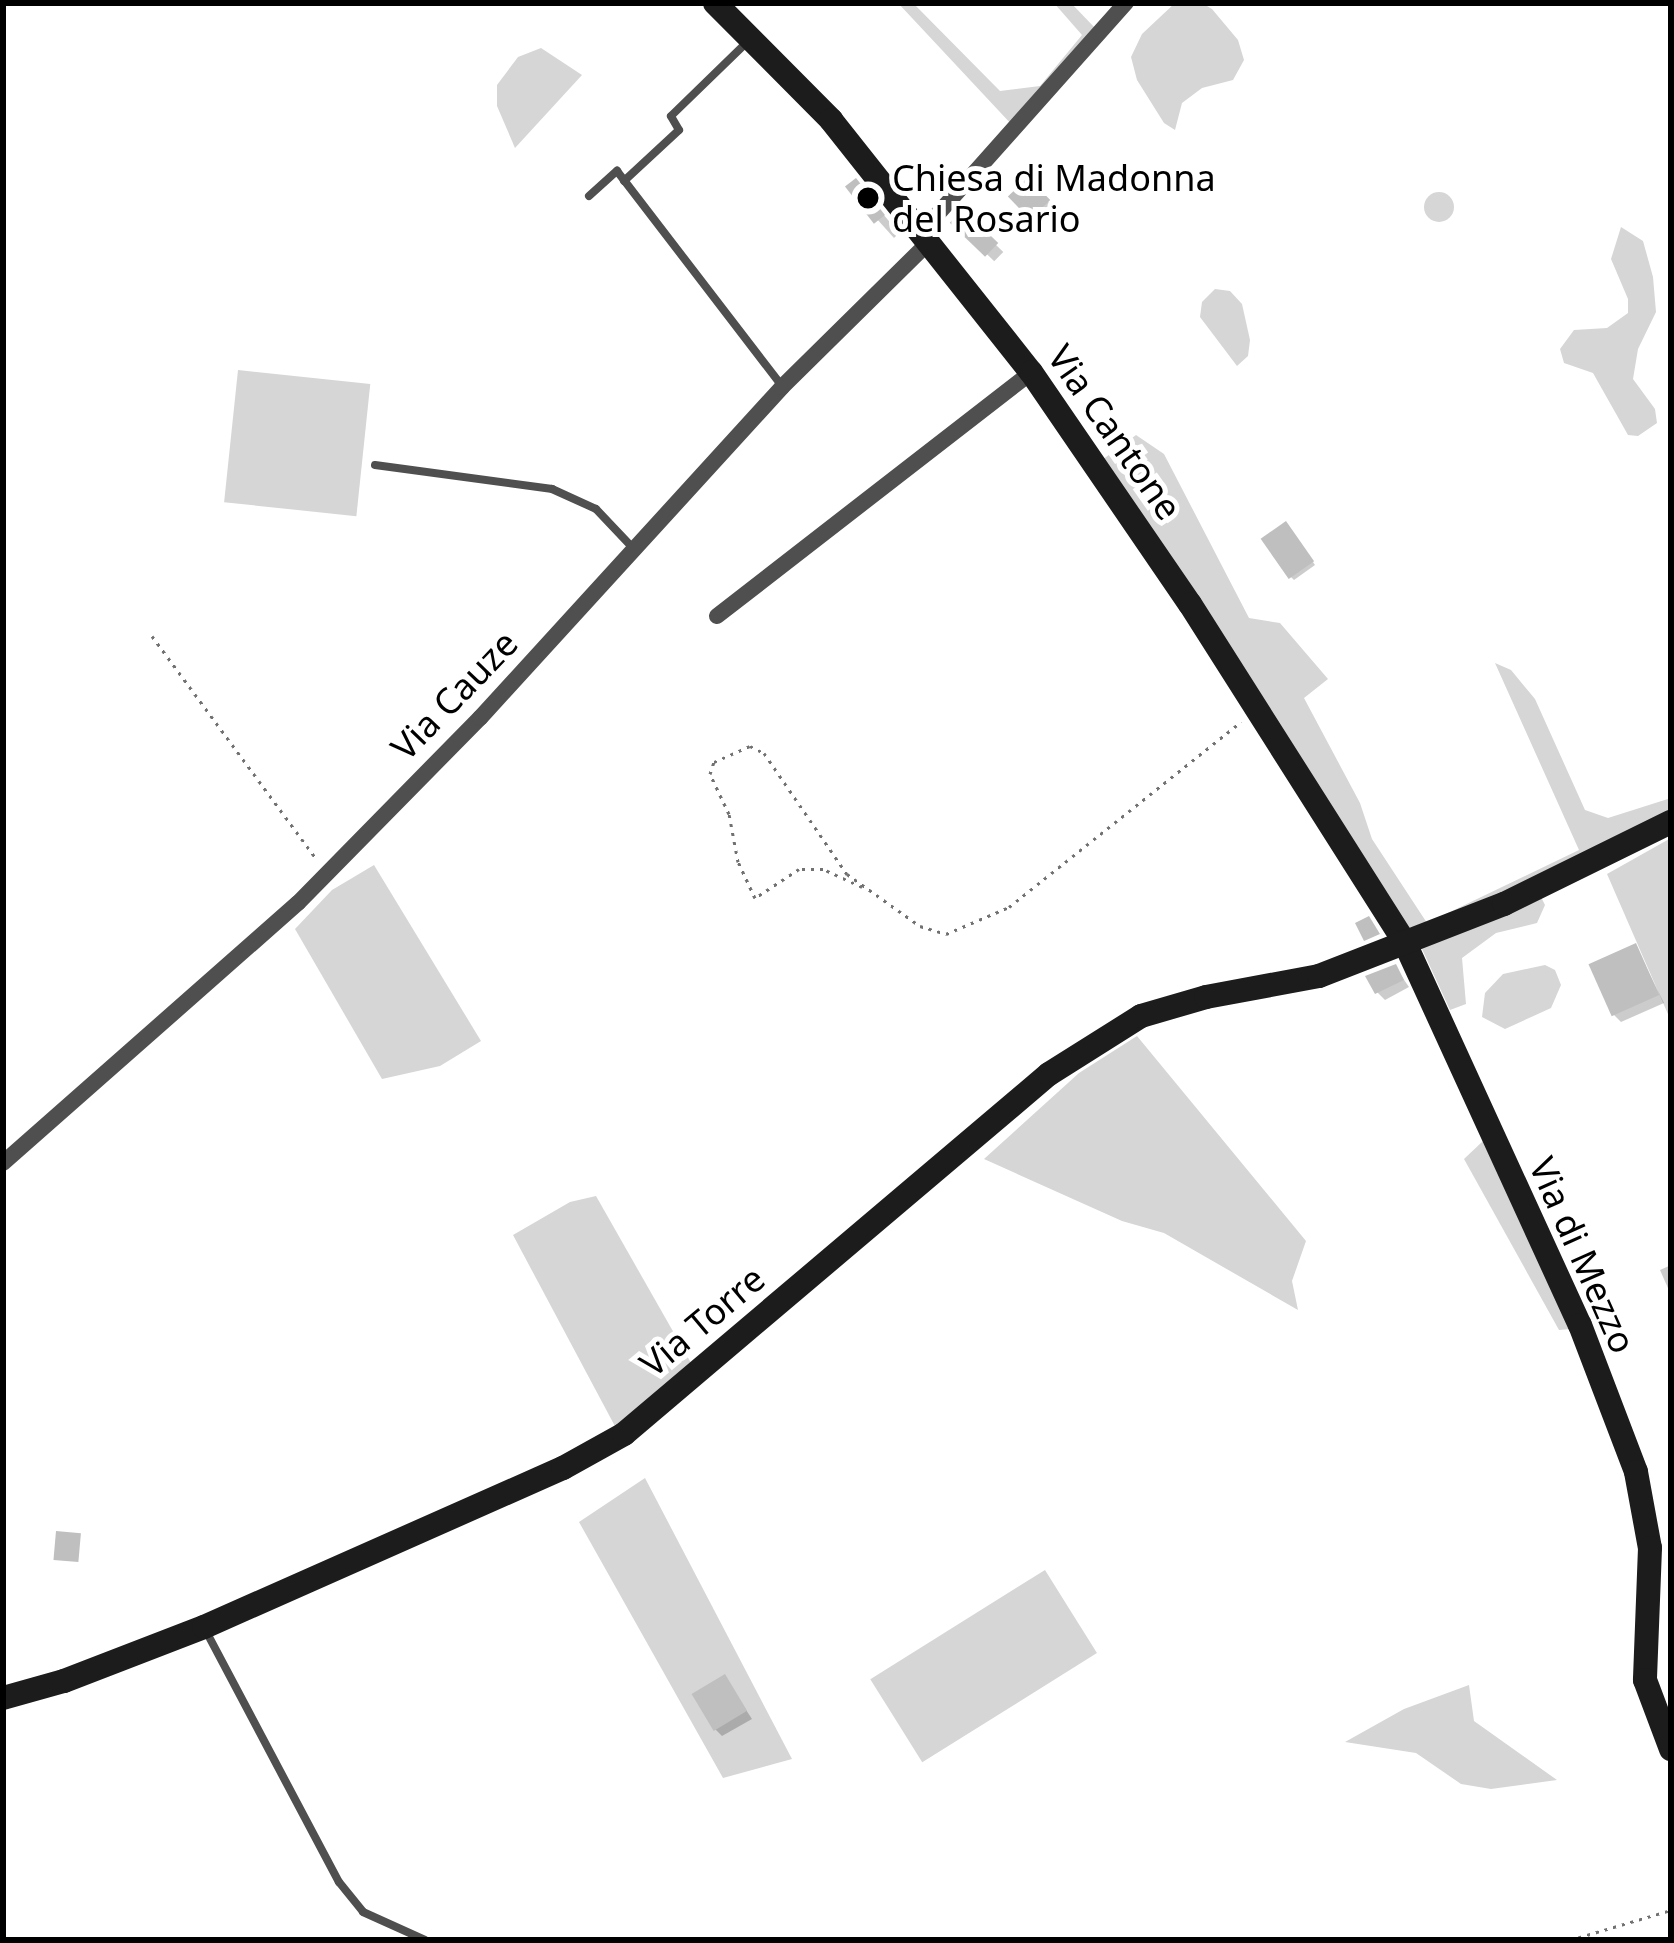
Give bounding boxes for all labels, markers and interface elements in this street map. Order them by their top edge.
place label: Chiesa di Madonna del Rosario [892,155,1216,240]
marker: Chiesa di Madonna del Rosario [855,185,881,211]
street label: Via Cantone [1039,336,1191,528]
street label: Via Cauze [382,621,526,769]
street label: Via di Mezzo [1521,1151,1645,1359]
street label: Via Torre [631,1257,773,1385]

